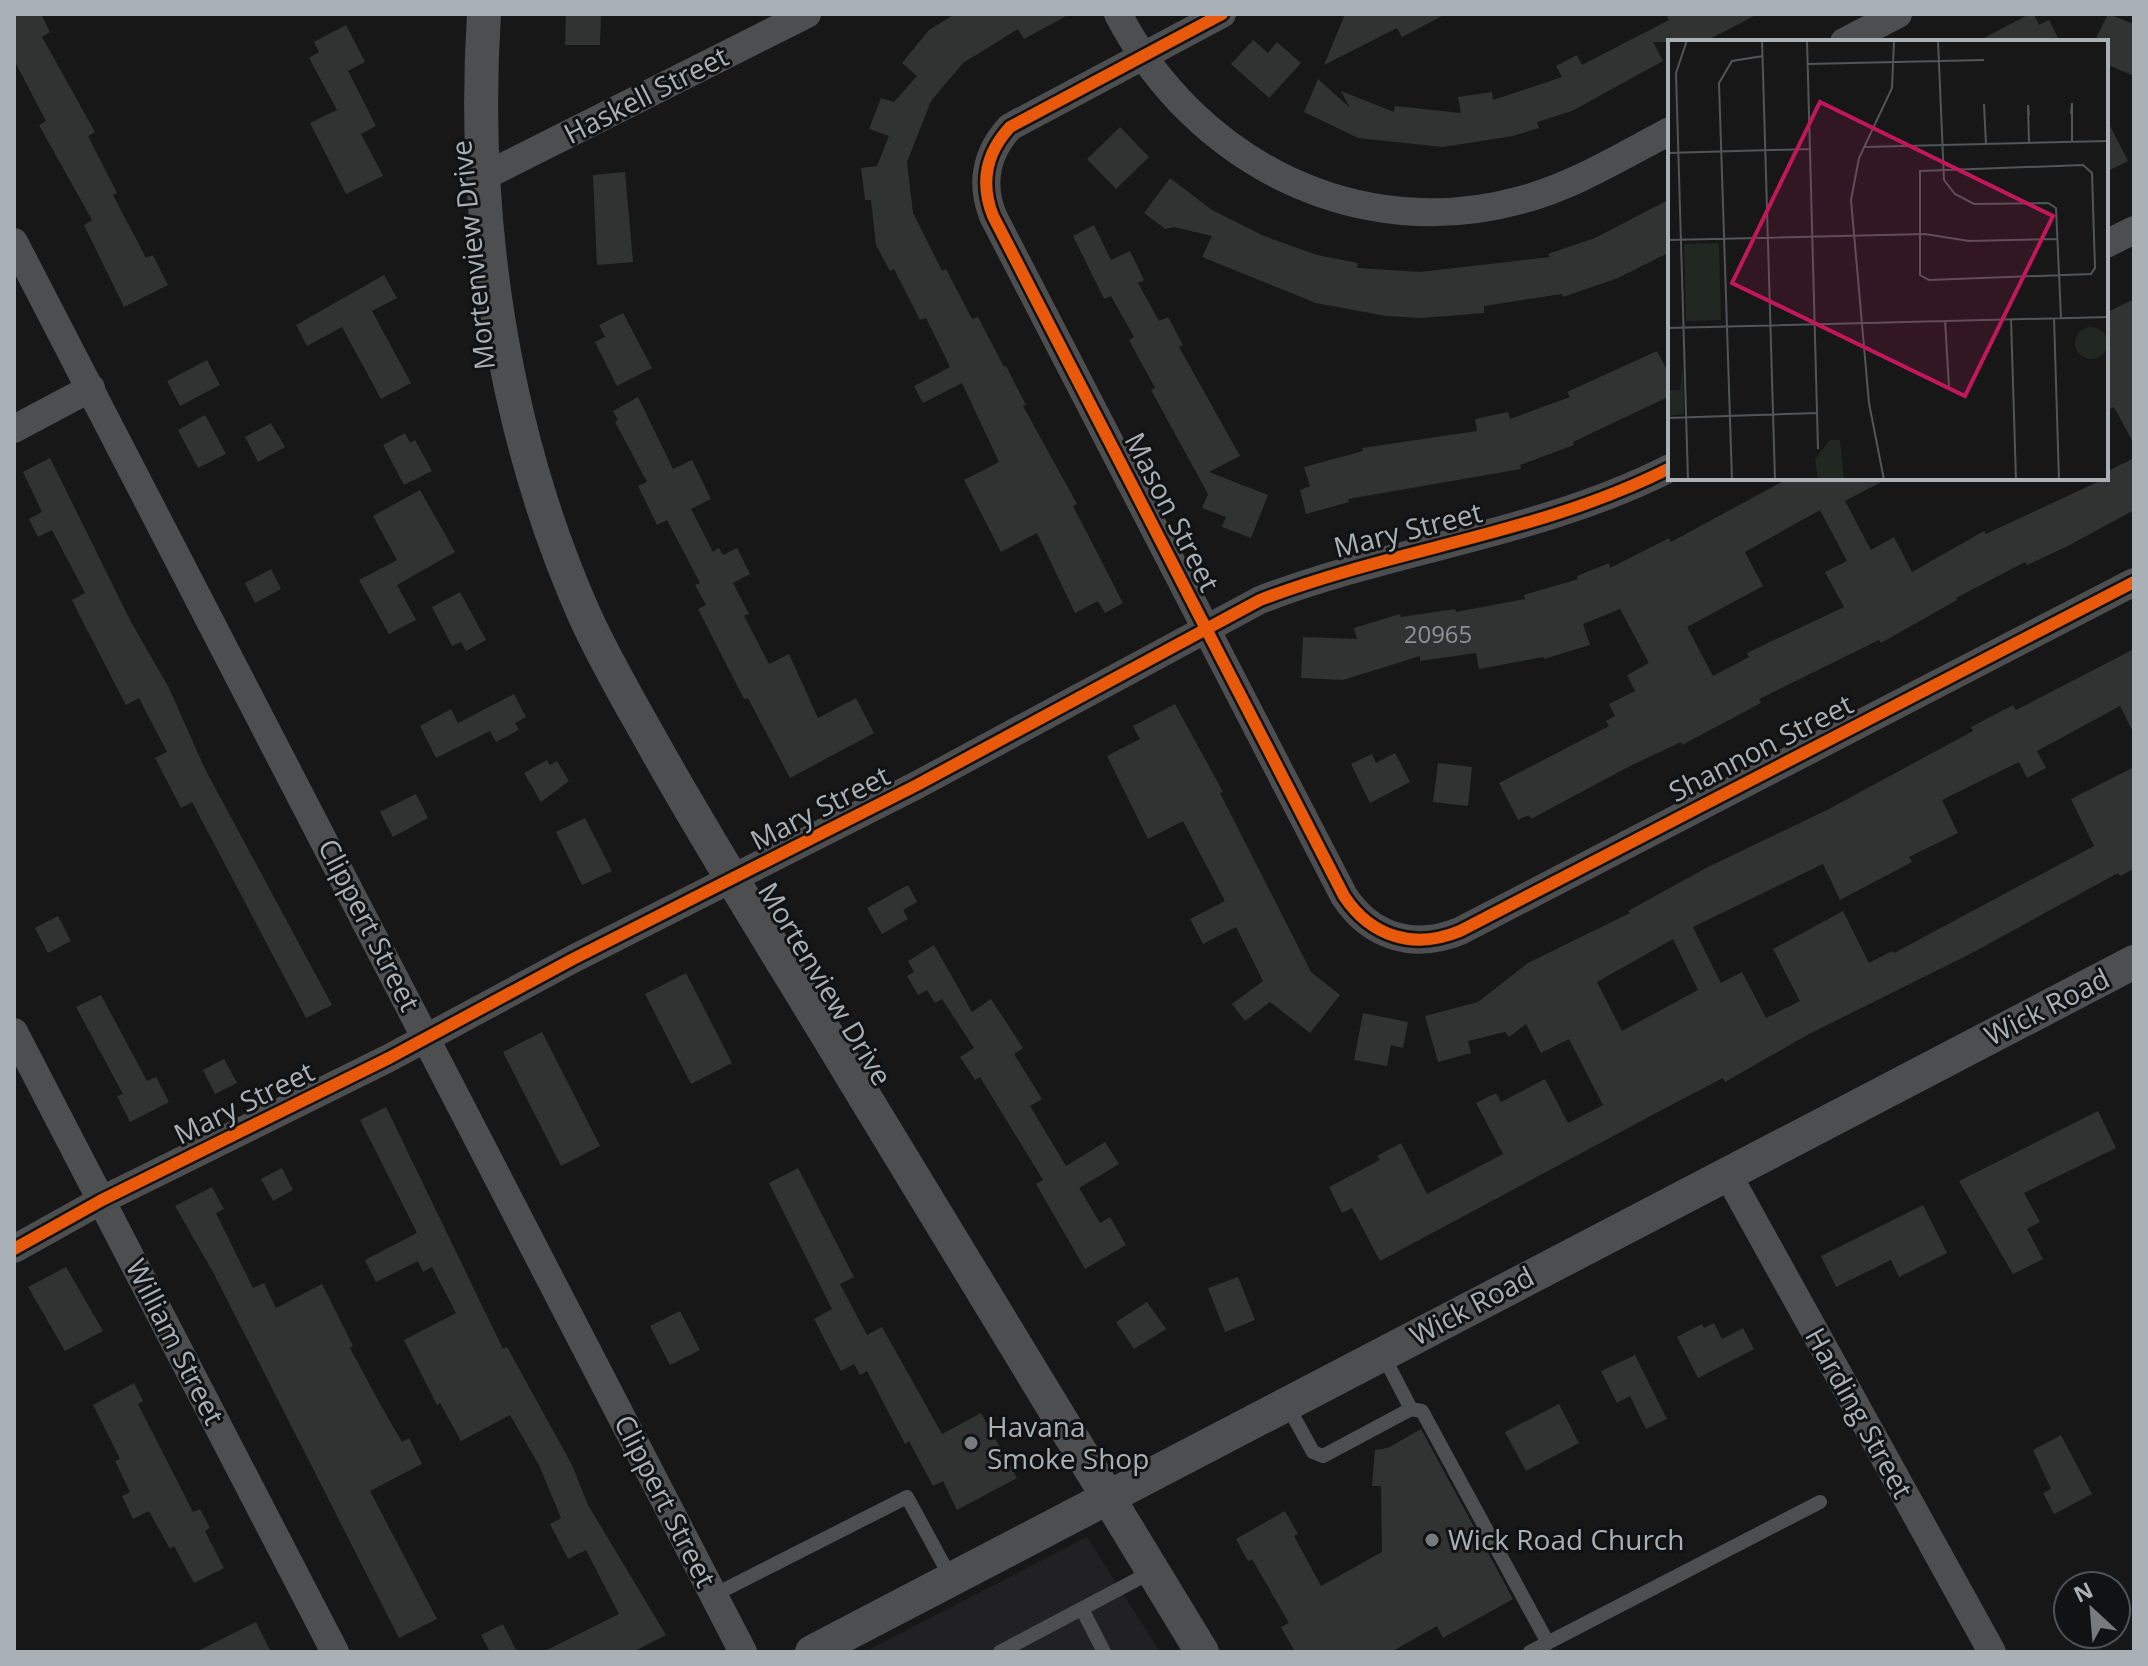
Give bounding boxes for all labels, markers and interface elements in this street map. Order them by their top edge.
street label: Haskell Street [557,36,734,152]
inset map [1668,40,2108,480]
street label: Mortenview Drive [441,138,503,372]
street label: Mason Street [1117,426,1229,598]
street label: Mary Street [1330,492,1486,566]
house number: 20965 [1404,617,1472,650]
street label: Shannon Street [1662,684,1859,810]
street label: Mary Street [743,756,896,858]
street label: Clippert Street [310,832,430,1017]
street label: Mortenview Drive [750,875,902,1092]
street label: Wick Road [1978,959,2115,1054]
street label: Mary Street [167,1052,320,1152]
street label: William Street [118,1252,234,1431]
street label: Wick Road [1403,1257,1540,1354]
street label: Harding Street [1797,1320,1922,1505]
place label: Havana Smoke Shop [987,1407,1149,1477]
street label: Clippert Street [606,1408,726,1593]
marker: Havana Smoke Shop [962,1434,980,1452]
place label: Wick Road Church [1448,1520,1684,1558]
marker: Wick Road Church [1423,1531,1441,1549]
north arrow [2052,1570,2132,1650]
text: N [2068,1574,2097,1609]

